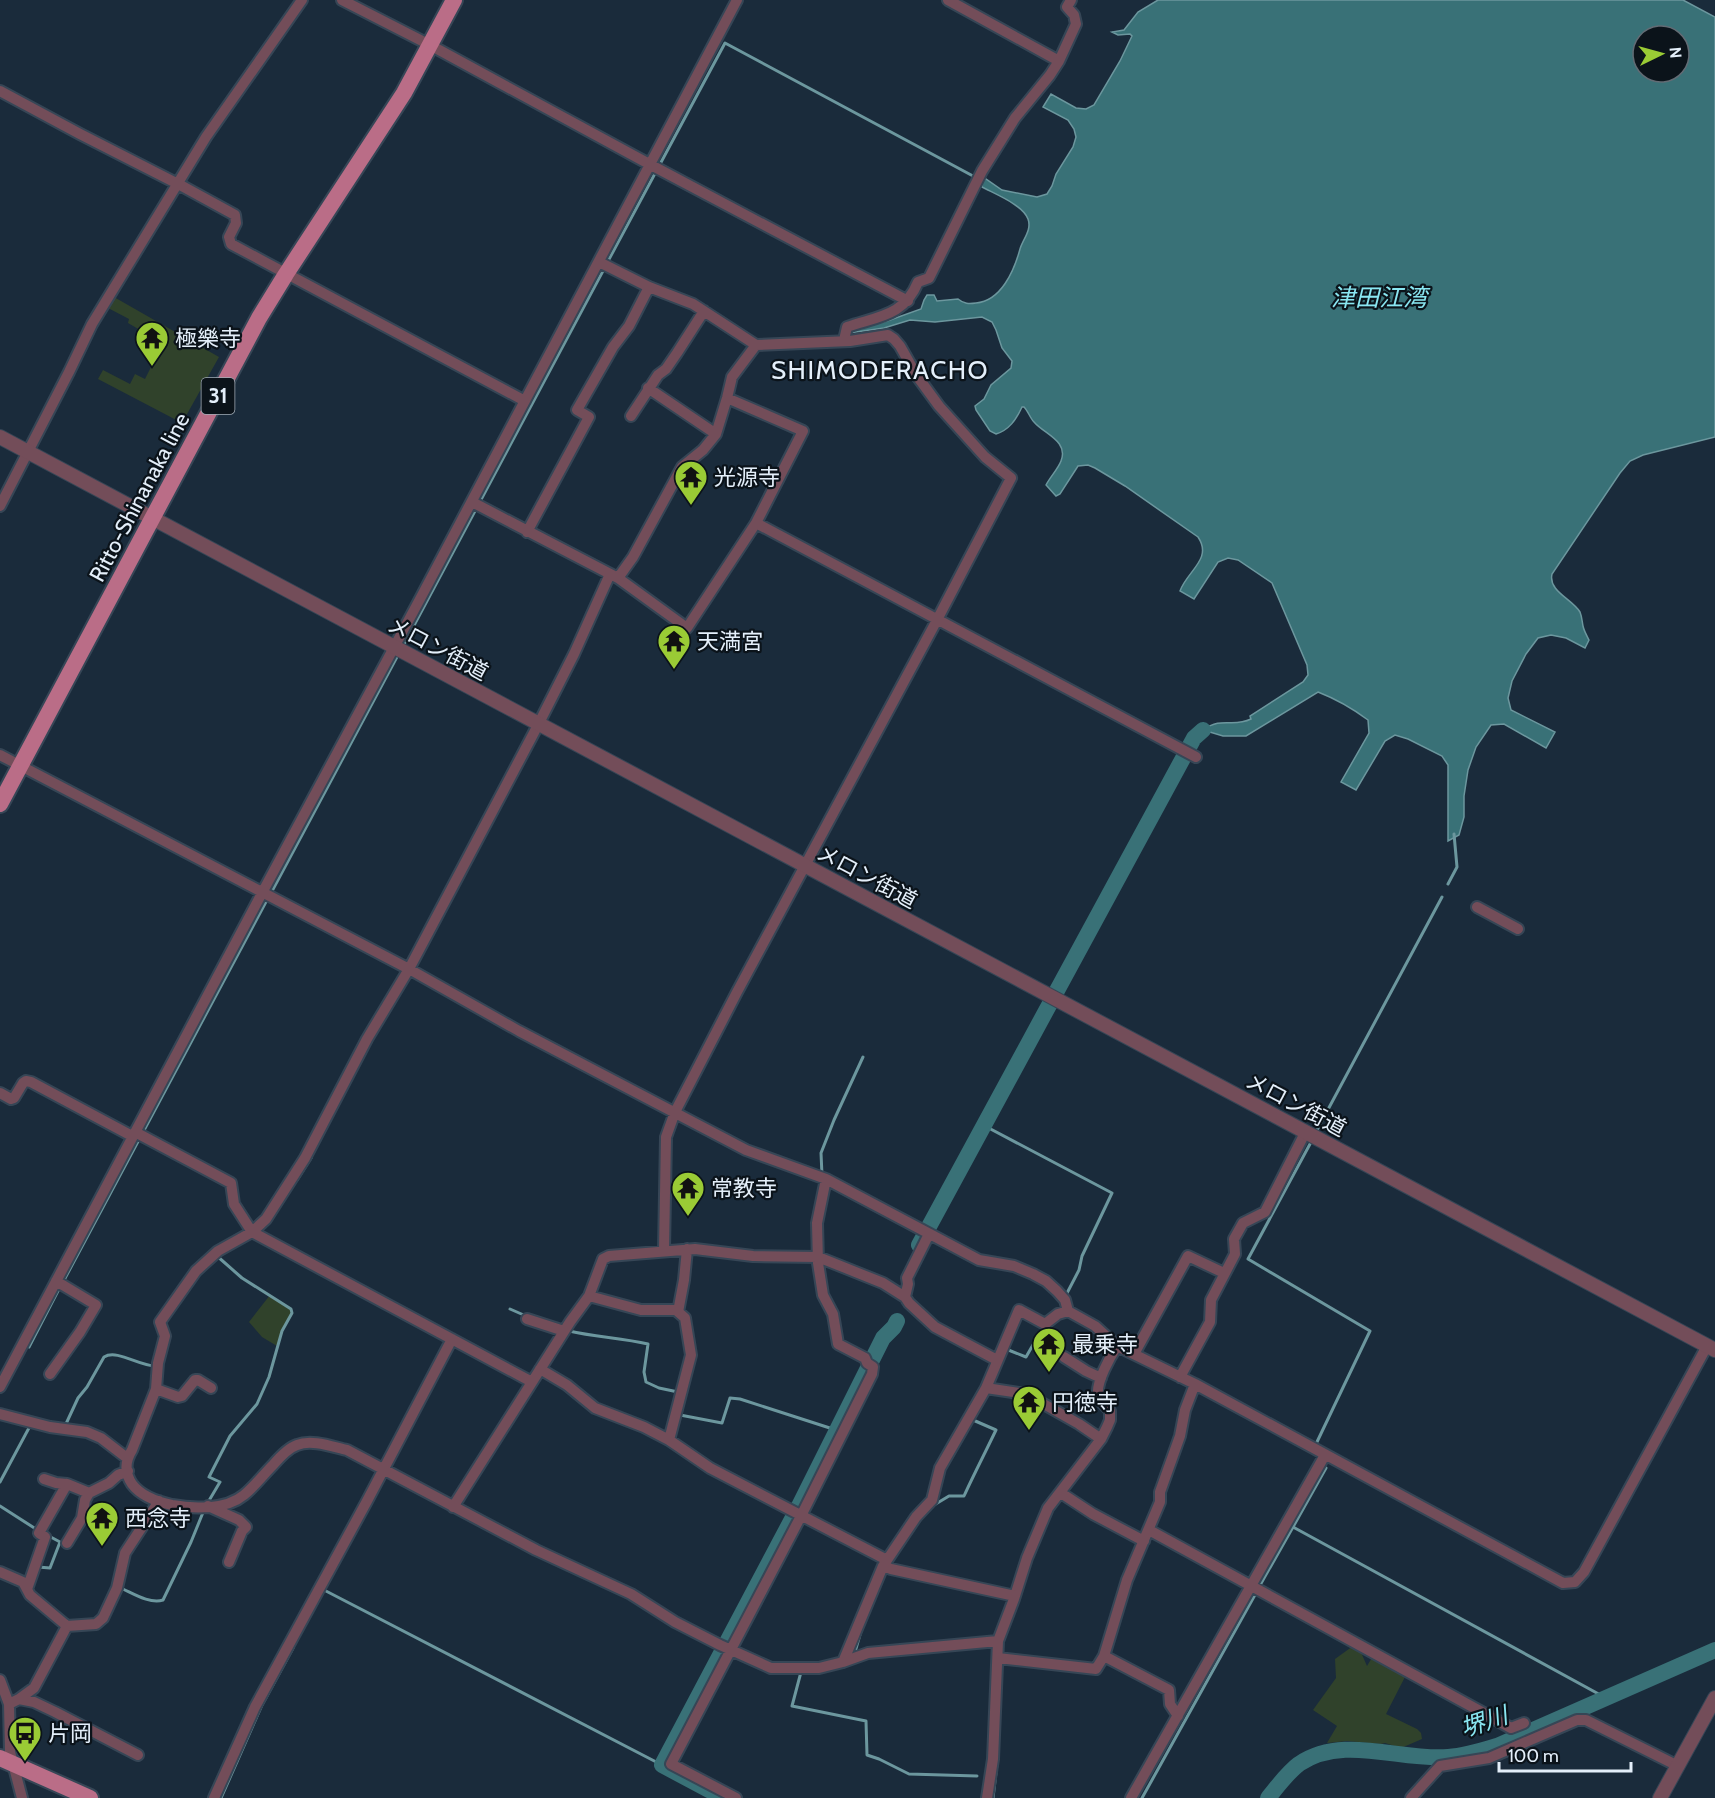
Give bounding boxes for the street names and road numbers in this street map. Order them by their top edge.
road number: 31 [202,378,234,414]
street label: Ritto-Shinanaka line [84,408,195,586]
street label: メロン街道 [383,611,493,686]
street label: メロン街道 [812,839,922,914]
street label: メロン街道 [1241,1067,1351,1142]

